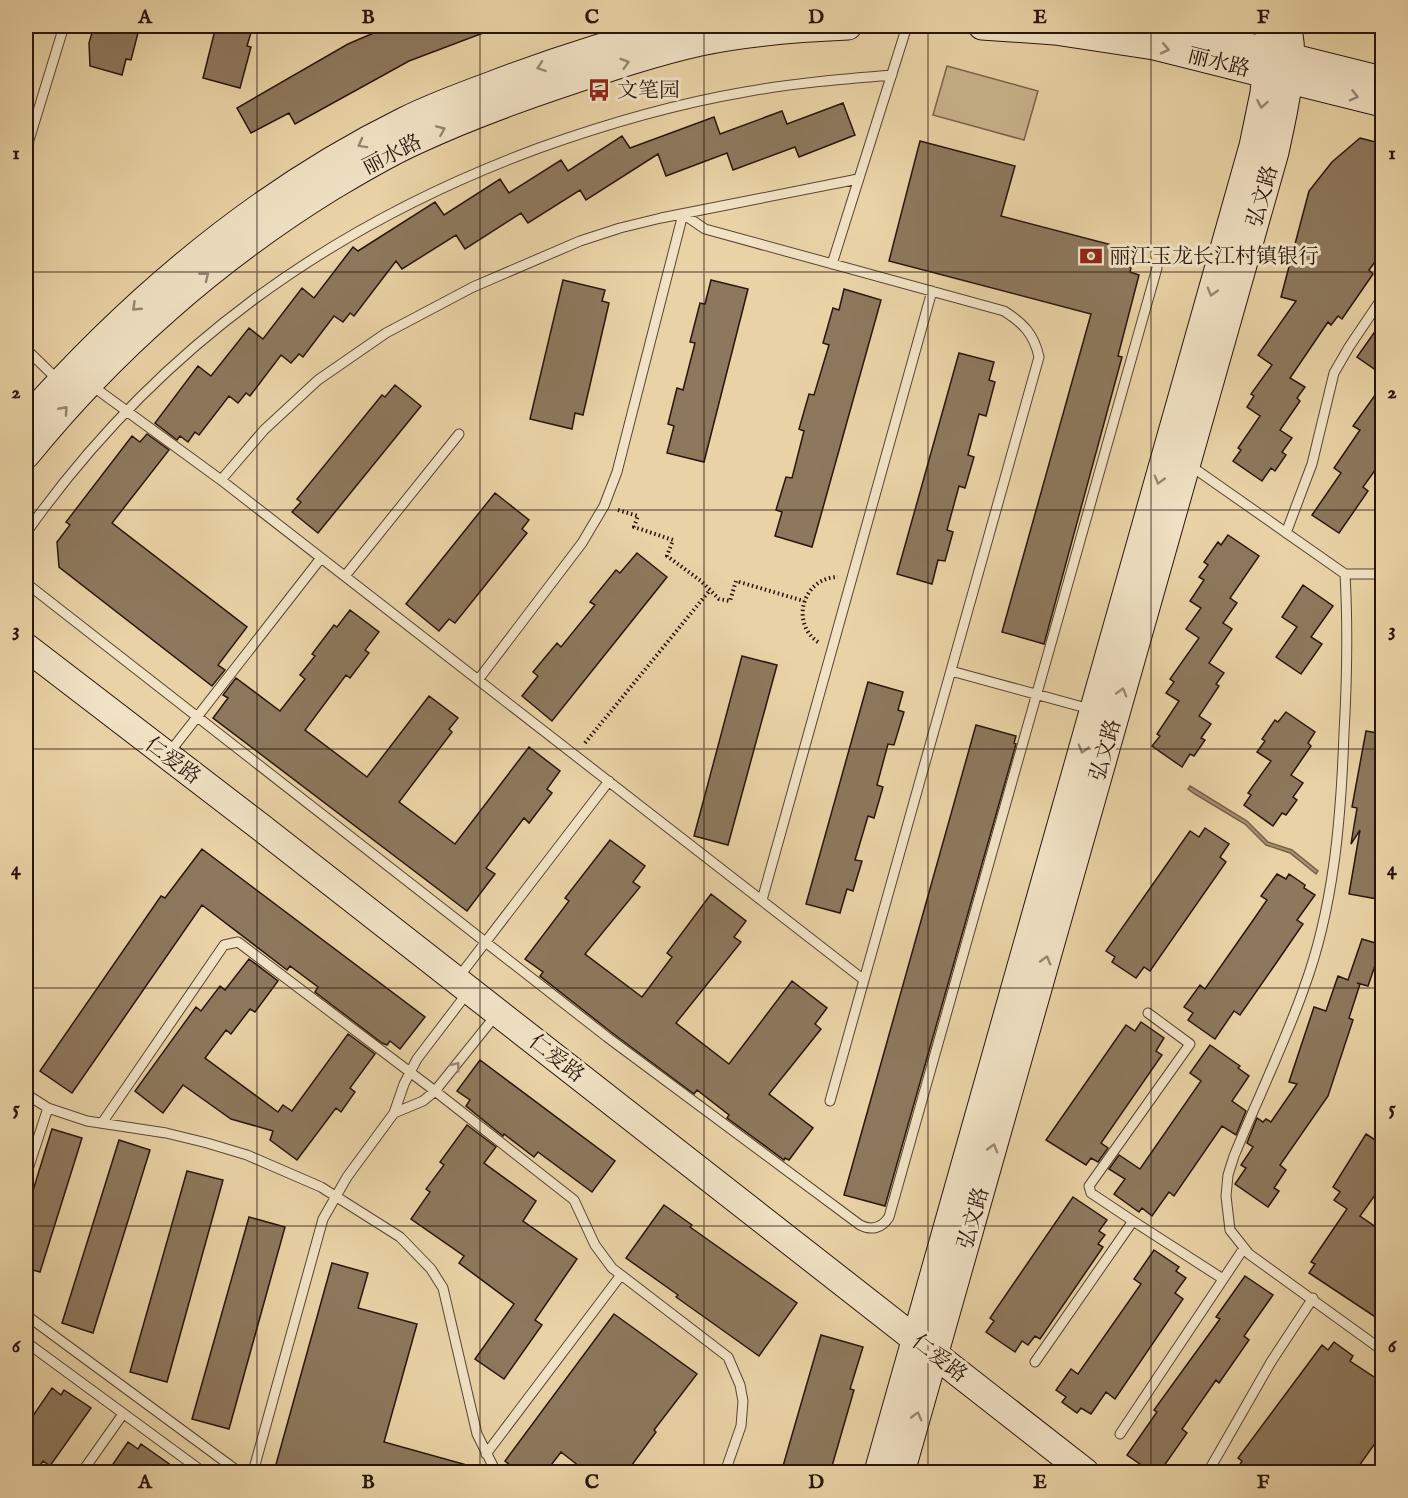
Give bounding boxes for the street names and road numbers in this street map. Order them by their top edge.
street label: 丽水路 [1185,43,1252,84]
street label: 丽水路 [358,129,427,182]
street label: 弘文路 [1242,162,1285,230]
street label: 弘文路 [1085,716,1128,784]
street label: 仁爱路 [139,731,205,791]
street label: 仁爱路 [523,1029,589,1089]
street label: 弘文路 [953,1184,996,1252]
street label: 仁爱路 [906,1329,972,1389]

